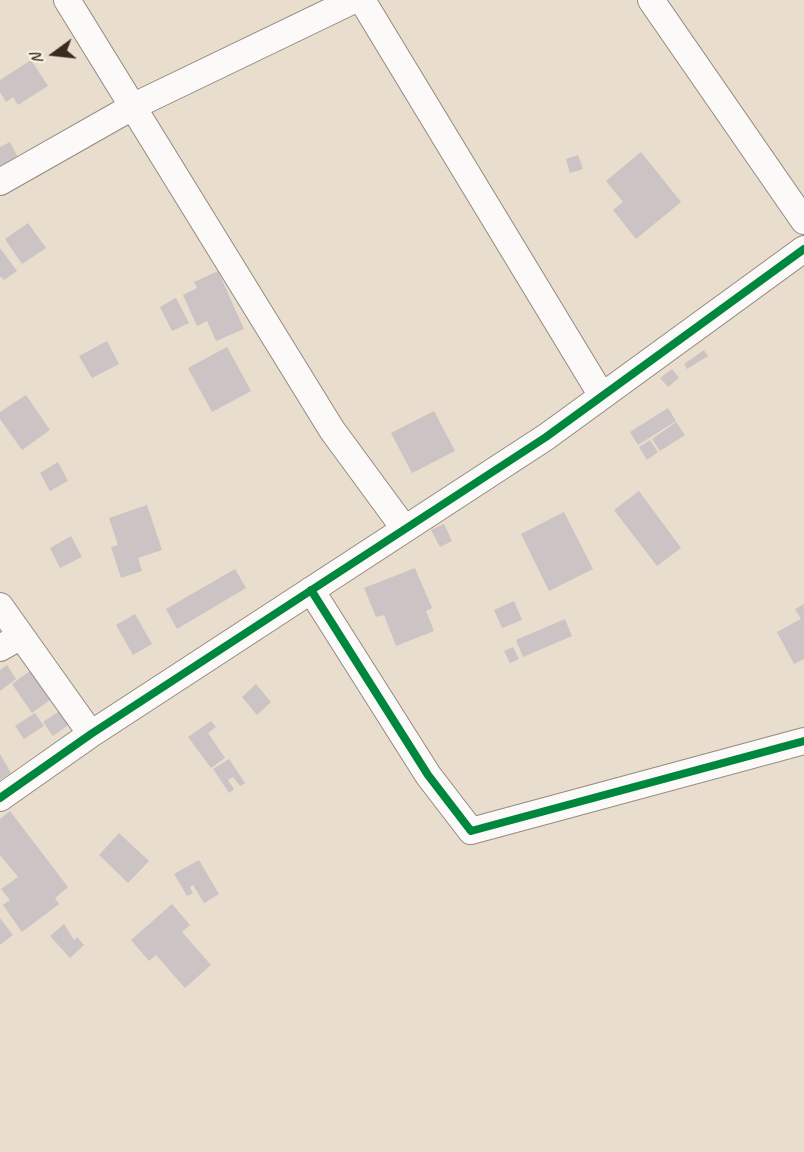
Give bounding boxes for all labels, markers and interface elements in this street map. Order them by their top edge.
north arrow [24,24,84,84]
text: N [26,51,48,66]

